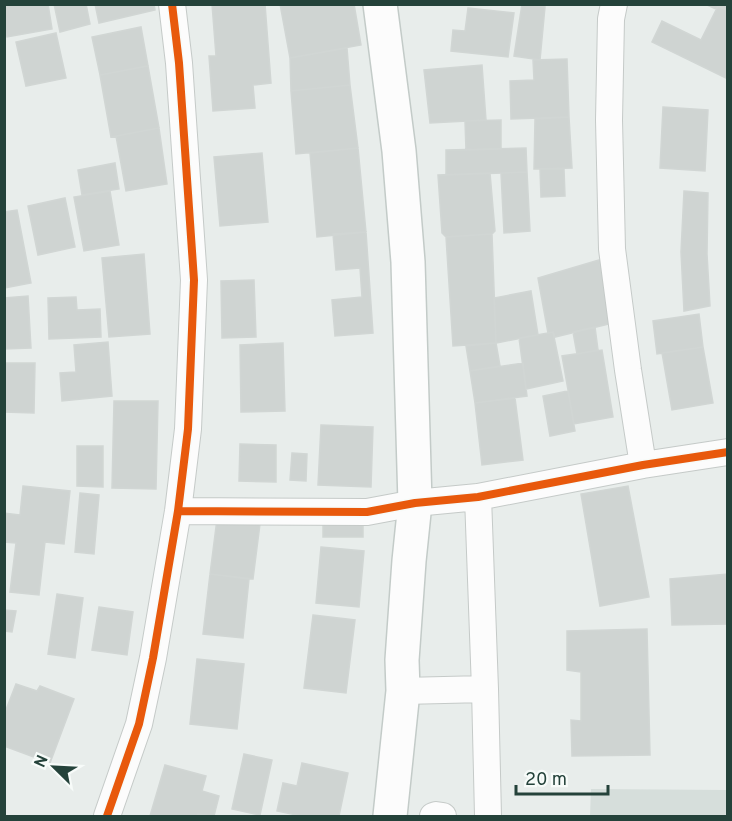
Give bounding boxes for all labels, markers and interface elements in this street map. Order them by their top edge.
north arrow [24,737,84,797]
text: N [31,752,54,771]
scale bar [516,758,608,796]
text: 20 m [525,769,567,792]

